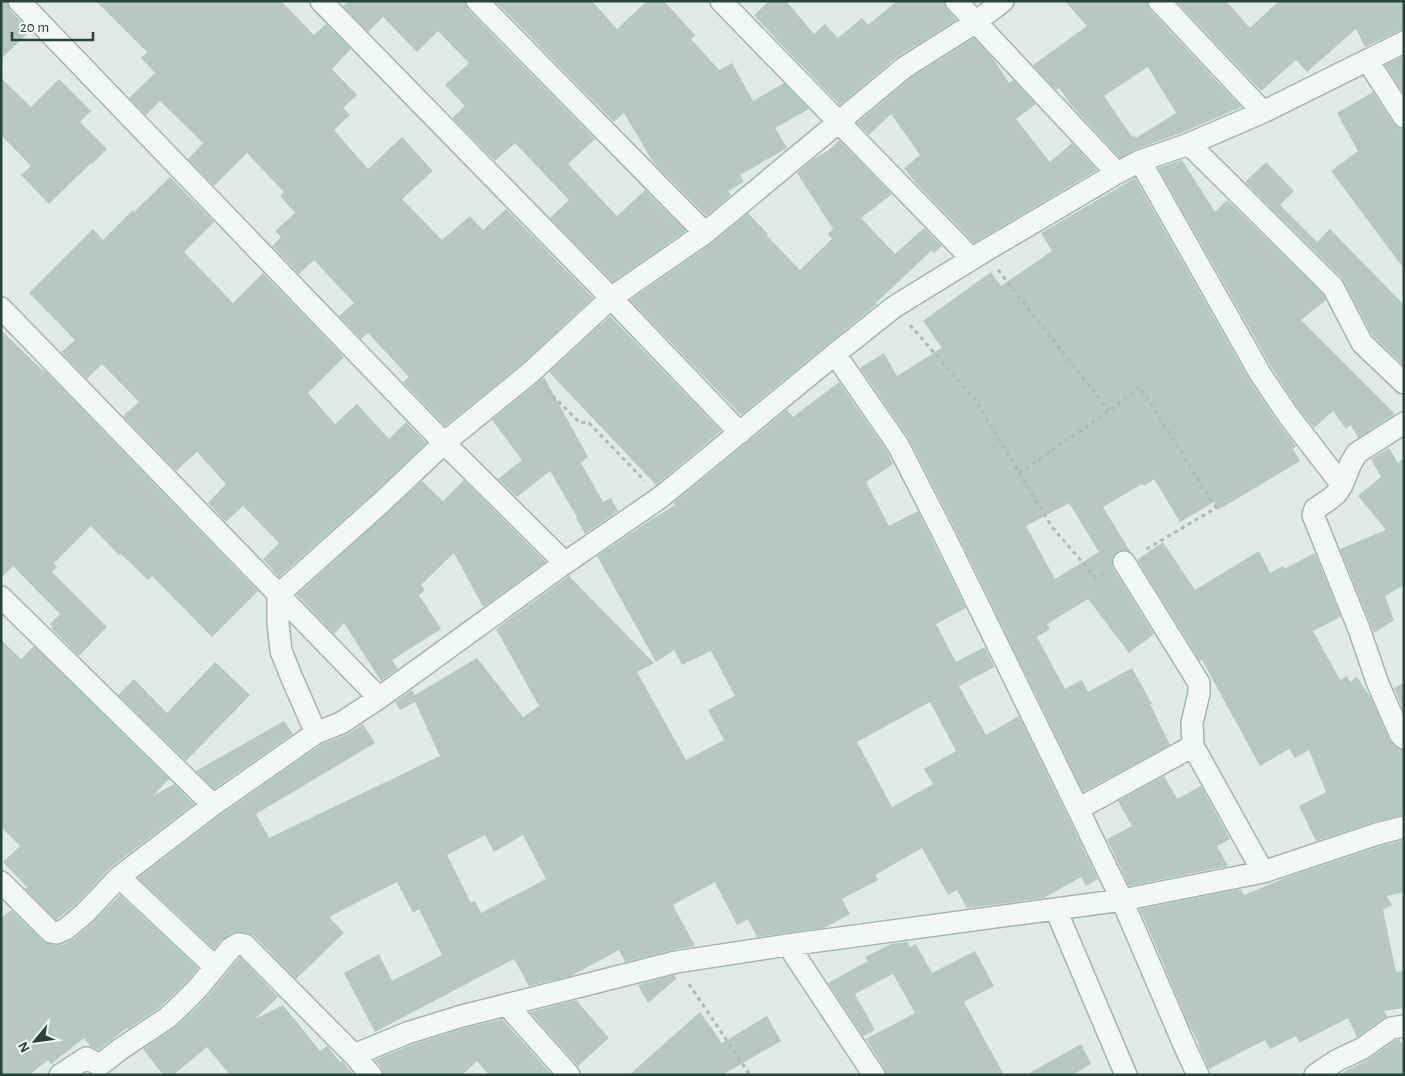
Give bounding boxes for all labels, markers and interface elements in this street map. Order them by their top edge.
scale bar [12,10,94,42]
text: 20 m [20,20,49,35]
north arrow [10,1016,60,1066]
text: N [16,1039,33,1054]

